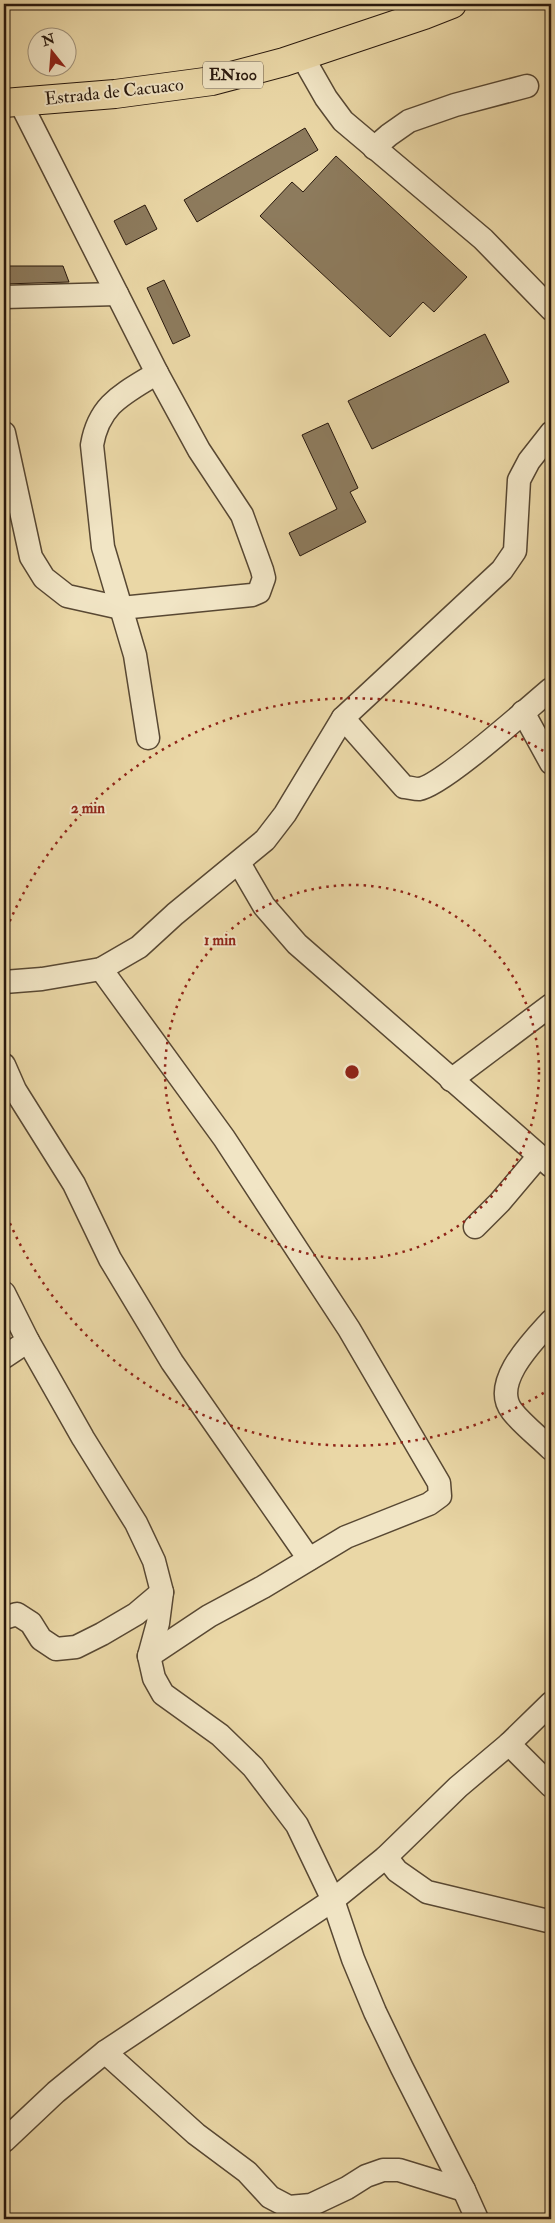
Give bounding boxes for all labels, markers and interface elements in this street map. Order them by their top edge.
north arrow [28,28,78,78]
text: N [39,30,57,50]
road number: EN100 [203,62,263,88]
street label: Estrada de Cacuaco [43,73,185,111]
text: 2 min [71,799,105,818]
text: 1 min [204,931,236,950]
centre of rings [343,1063,361,1081]

